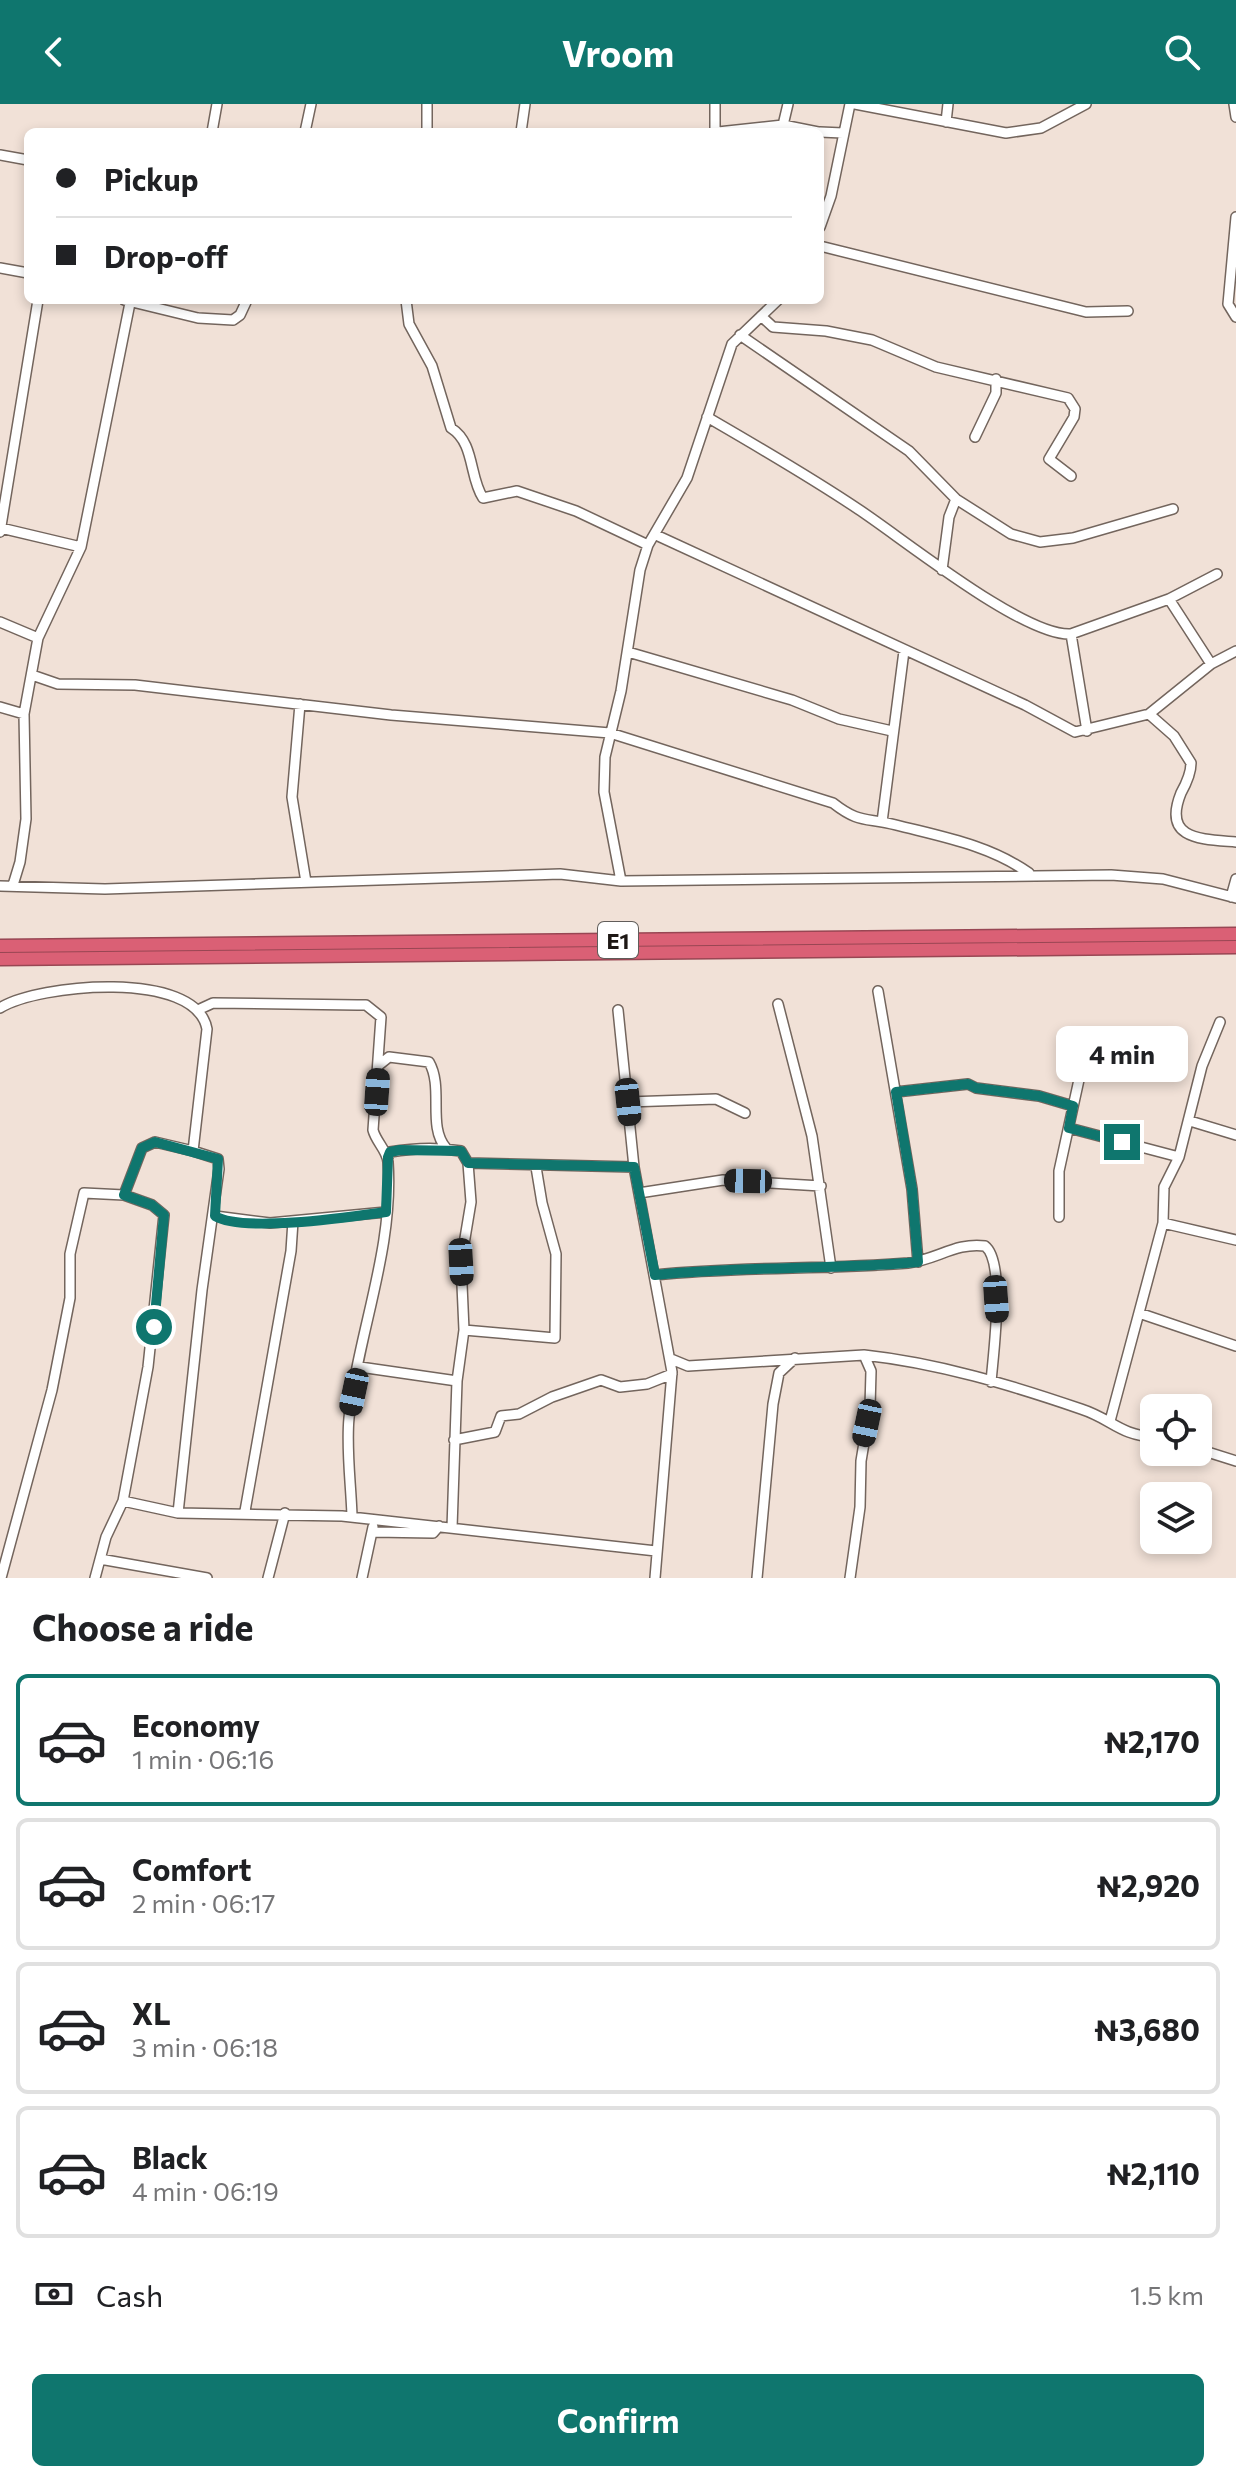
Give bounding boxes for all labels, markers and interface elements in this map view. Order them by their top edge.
icon: back [32,30,76,74]
text: Vroom [562,30,674,74]
icon: search [1160,30,1204,74]
text: Pickup [104,160,198,197]
text: Drop-off [104,237,228,274]
road number: E1 [598,922,638,958]
callout: 4 min [1056,1026,1188,1082]
text: 4 min [1089,1038,1155,1069]
car [363,1067,391,1117]
car [614,1077,642,1127]
route end [1104,1124,1140,1160]
car [724,1169,772,1193]
car [448,1237,474,1287]
car [982,1274,1010,1324]
route start [136,1309,172,1345]
car [337,1366,371,1418]
map controls [1140,1394,1212,1554]
button: locate [1140,1394,1212,1466]
car [850,1397,884,1449]
button: layers [1140,1482,1212,1554]
text: Choose a ride [32,1604,253,1648]
icon: car [36,1704,108,1776]
text: Economy [132,1706,260,1743]
text: ₦2,170 [1104,1722,1200,1759]
text: 1 min · 06:16 [132,1743,274,1774]
icon: car [36,1848,108,1920]
text: Comfort [132,1850,251,1887]
text: ₦2,920 [1097,1866,1200,1903]
text: 2 min · 06:17 [132,1887,275,1918]
icon: car [36,1992,108,2064]
text: XL [132,1994,171,2031]
text: ₦3,680 [1094,2010,1200,2047]
text: 3 min · 06:18 [132,2031,278,2062]
icon: car [36,2136,108,2208]
text: Black [132,2138,208,2175]
text: ₦2,110 [1106,2154,1200,2191]
text: 4 min · 06:19 [132,2175,279,2206]
icon: cash [32,2272,76,2316]
text: Cash [96,2276,163,2313]
text: 1.5 km [1130,2279,1204,2310]
button: Confirm [32,2374,1204,2466]

